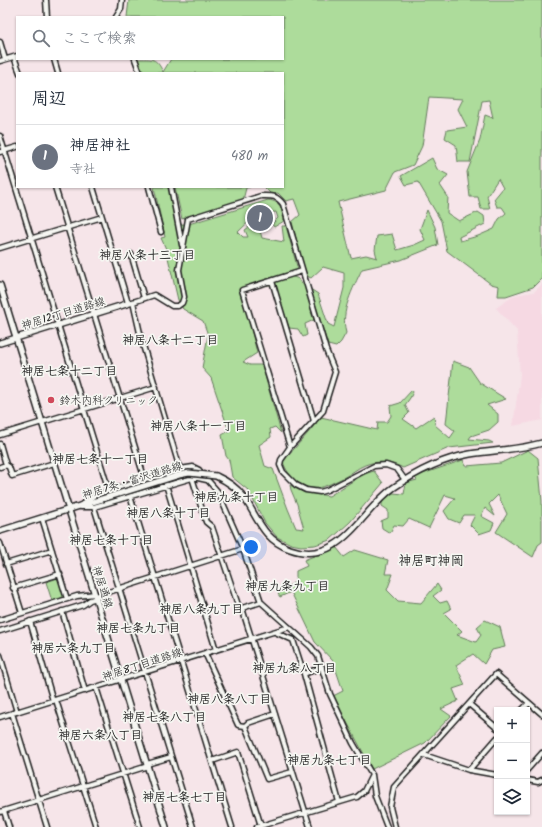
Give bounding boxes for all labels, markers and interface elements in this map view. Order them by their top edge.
search box [16,16,284,60]
icon: search [30,27,52,49]
text: ここで検索 [62,27,137,51]
text: 周辺 [32,86,66,113]
text: 神居神社 [70,134,130,158]
text: 1 [43,146,47,167]
text: 480 m [231,146,268,167]
text: 寺社 [70,159,96,180]
pin: 1 [247,203,273,233]
district label: 神居八条十三丁目 [99,246,195,265]
street label: 神居12丁目道路線 [19,293,107,335]
district label: 神居八条十二丁目 [122,331,218,350]
district label: 神居七条十二丁目 [21,362,117,381]
place label: 鈴木内科クリニック [59,392,158,410]
marker: 鈴木内科クリニック [46,395,56,405]
district label: 神居八条十一丁目 [150,417,246,436]
district label: 神居七条十一丁目 [52,450,148,469]
street label: 神居7条・富沢道路線 [80,457,185,505]
district label: 神居九条十丁目 [194,488,278,507]
district label: 神居八条十丁目 [126,504,210,523]
district label: 神居七条十丁目 [69,531,153,550]
your location [241,537,261,557]
district label: 神居町神岡 [398,551,464,572]
street label: 神居通線 [87,564,117,611]
district label: 神居九条九丁目 [245,577,329,596]
district label: 神居八条九丁目 [159,600,243,619]
district label: 神居七条九丁目 [96,619,180,638]
district label: 神居六条九丁目 [31,639,115,658]
street label: 神居8丁目道路線 [100,643,185,686]
district label: 神居九条八丁目 [252,659,336,678]
district label: 神居八条八丁目 [187,690,271,709]
map controls [494,707,530,815]
button: + [494,707,530,743]
district label: 神居七条八丁目 [122,708,206,727]
district label: 神居六条八丁目 [58,726,142,745]
button: − [494,743,530,779]
district label: 神居九条七丁目 [287,751,371,770]
button: layers [494,779,530,815]
district label: 神居七条七丁目 [142,788,226,807]

